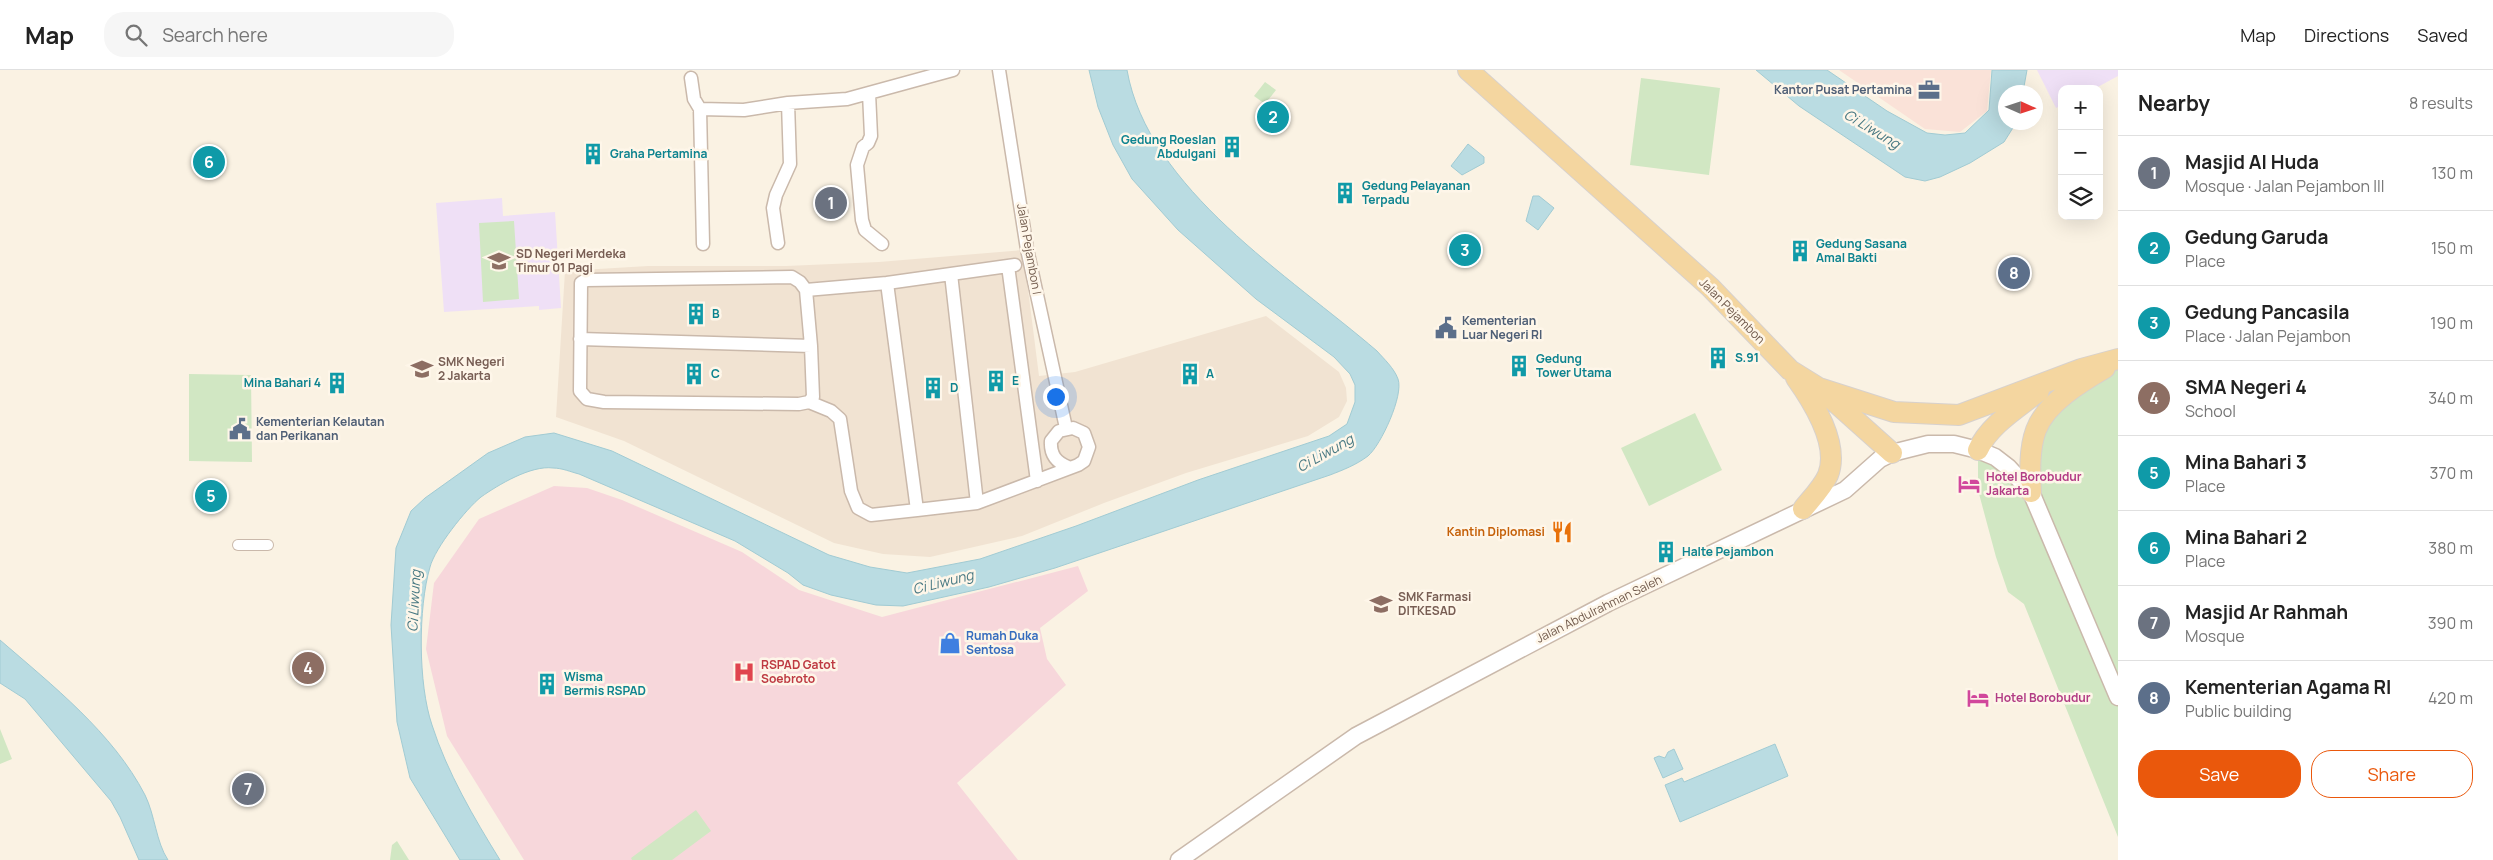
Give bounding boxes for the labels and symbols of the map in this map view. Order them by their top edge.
office icon: Kantor Pusat Pertamina [1916,77,1942,103]
place label: Kantor Pusat Pertamina [1774,81,1912,98]
north arrow [1998,85,2043,130]
pin: 2 [1257,98,1289,136]
water label: Ci Liwung [1841,104,1905,154]
place label: Gedung Roeslan Abdulgani [1121,131,1216,162]
building icon: Gedung Roeslan Abdulgani [1219,134,1245,160]
building icon: Graha Pertamina [580,141,606,167]
pin: 6 [193,143,225,181]
place label: Graha Pertamina [610,145,707,162]
place label: Gedung Pelayanan Terpadu [1362,177,1470,208]
building icon: Gedung Pelayanan Terpadu [1332,180,1358,206]
pin: 1 [815,184,847,222]
street label: Jalan Pejambon I [1013,202,1046,296]
pin: 3 [1449,231,1481,269]
place label: Gedung Sasana Amal Bakti [1816,235,1907,266]
building icon: Gedung Sasana Amal Bakti [1787,238,1813,264]
place label: SD Negeri Merdeka Timur 01 Pagi [516,245,626,276]
school or university icon: SD Negeri Merdeka Timur 01 Pagi [486,248,512,274]
pin: 8 [1998,254,2030,292]
street label: Jalan Pejambon [1696,274,1769,347]
building icon: B [683,301,709,327]
place label: B [712,305,720,322]
place label: Kementerian Luar Negeri RI [1462,312,1542,343]
public building icon: Kementerian Luar Negeri RI [1433,315,1459,341]
building icon: S.91 [1705,345,1731,371]
place label: S.91 [1735,349,1759,366]
place label: Gedung Tower Utama [1536,350,1612,381]
place label: SMK Negeri 2 Jakarta [438,353,505,384]
building icon: Gedung Tower Utama [1506,353,1532,379]
school or university icon: SMK Negeri 2 Jakarta [409,356,435,382]
building icon: C [681,361,707,387]
building icon: A [1177,361,1203,387]
place label: C [711,365,720,382]
place label: A [1206,365,1214,382]
building icon: E [983,368,1009,394]
building icon: Mina Bahari 4 [324,370,350,396]
place label: E [1012,372,1019,389]
place label: Mina Bahari 4 [244,374,321,391]
building icon: D [920,375,946,401]
place label: D [950,379,958,396]
your location [1043,384,1069,410]
place label: Kementerian Kelautan dan Perikanan [256,413,385,444]
public building icon: Kementerian Kelautan dan Perikanan [227,416,253,442]
water label: Ci Liwung [1293,428,1358,476]
place label: Hotel Borobudur Jakarta [1986,468,2082,499]
hotel icon: Hotel Borobudur Jakarta [1956,471,1982,497]
pin: 5 [195,477,227,515]
restaurant icon: Kantin Diplomasi [1549,519,1575,545]
place label: Kantin Diplomasi [1447,523,1545,540]
building icon: Halte Pejambon [1653,539,1679,565]
place label: Halte Pejambon [1682,543,1774,560]
water label: Ci Liwung [910,564,977,598]
water label: Ci Liwung [402,568,425,633]
street label: Jalan Abdulrahman Saleh [1533,571,1665,646]
place label: SMK Farmasi DITKESAD [1398,588,1471,619]
school or university icon: SMK Farmasi DITKESAD [1368,591,1394,617]
place label: Rumah Duka Sentosa [966,627,1038,658]
shop icon: Rumah Duka Sentosa [937,630,963,656]
pin: 4 [292,649,324,687]
place label: RSPAD Gatot Soebroto [761,656,836,687]
hospital icon: RSPAD Gatot Soebroto [731,659,757,685]
place label: Wisma Bermis RSPAD [564,668,646,699]
building icon: Wisma Bermis RSPAD [534,671,560,697]
hotel icon: Hotel Borobudur [1965,685,1991,711]
place label: Hotel Borobudur [1995,689,2091,706]
pin: 7 [232,770,264,808]

